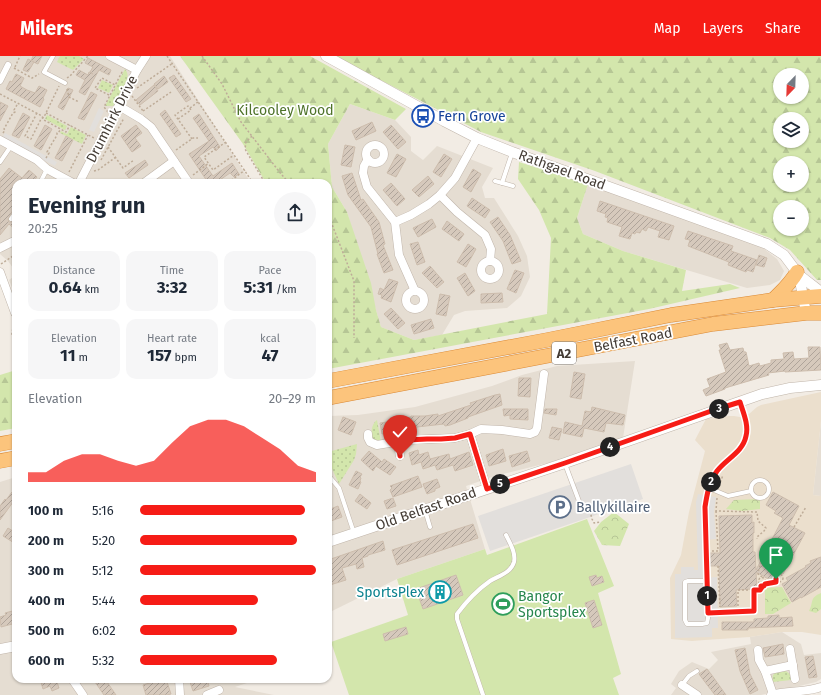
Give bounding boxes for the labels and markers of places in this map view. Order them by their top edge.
bus stop icon: Fern Grove [410,103,436,129]
place label: Fern Grove [438,108,506,125]
pin: 3 [709,399,729,419]
pin [383,415,417,456]
pin: 4 [600,437,620,457]
pin: 2 [701,472,721,492]
pin: 5 [490,474,510,494]
parking icon: Ballykillaire [547,494,573,520]
place label: Ballykillaire [576,499,650,516]
pin [759,538,793,579]
building icon: SportsPlex [427,579,453,605]
place label: SportsPlex [357,584,424,601]
pin: 1 [697,586,717,606]
place label: Bangor Sportsplex [518,588,586,621]
sports icon: Bangor Sportsplex [490,591,516,617]

